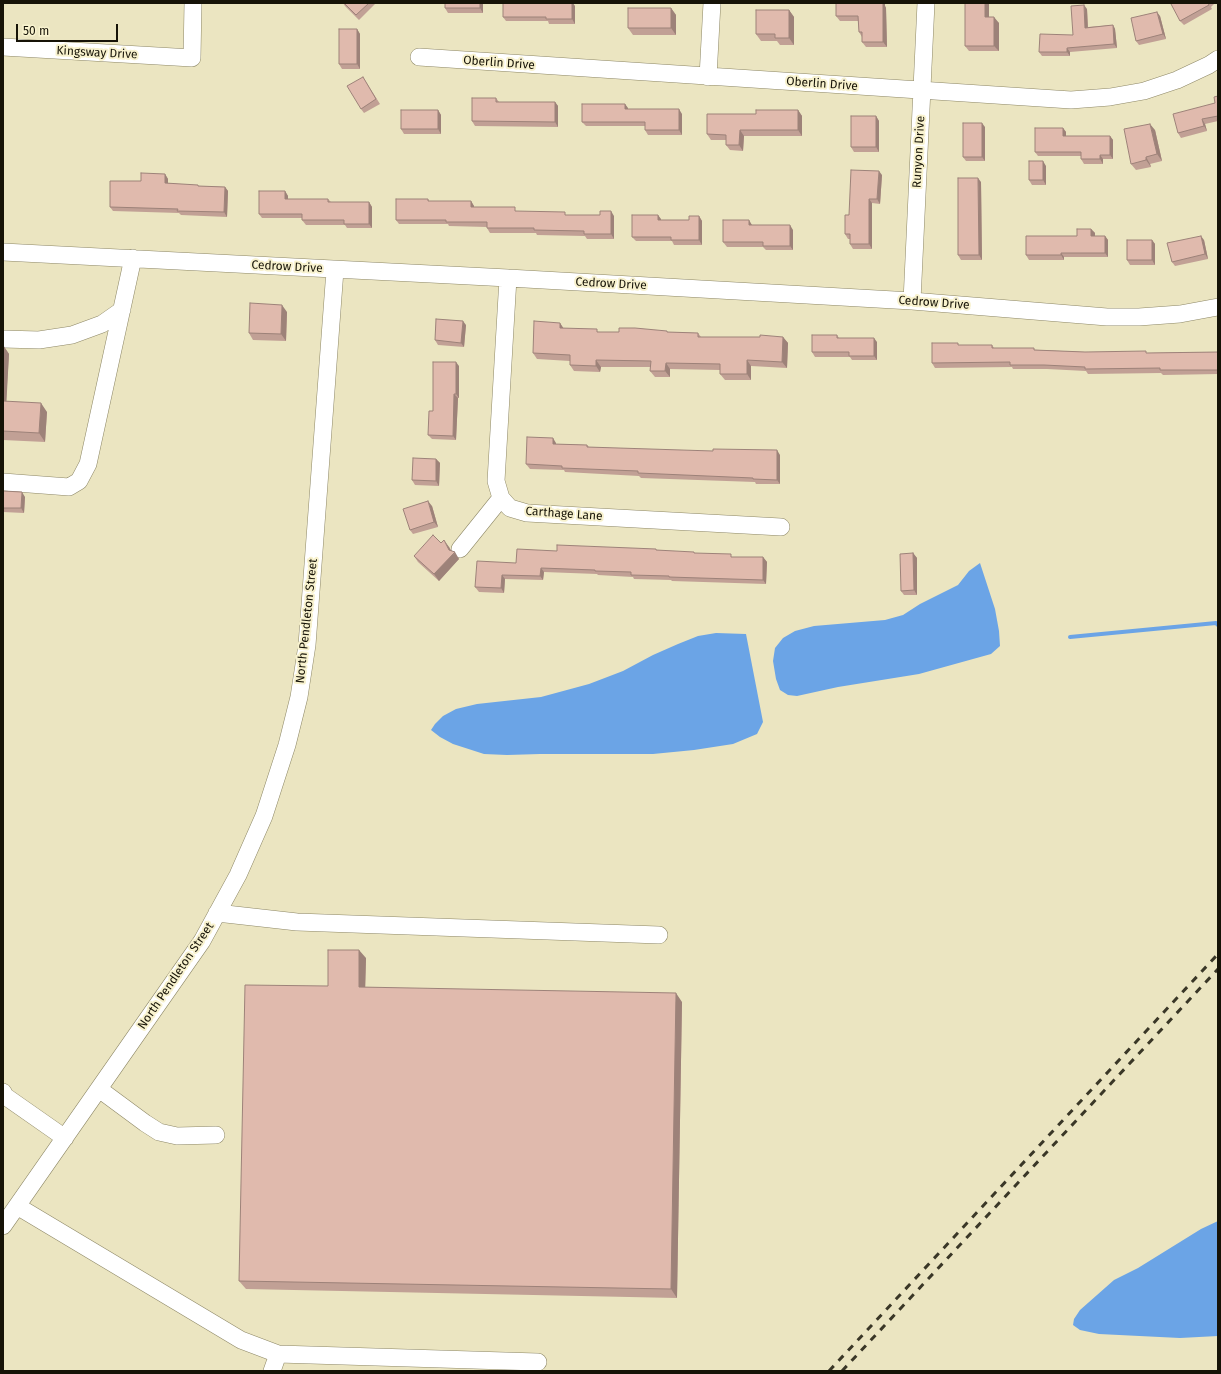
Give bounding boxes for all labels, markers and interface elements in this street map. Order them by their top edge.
scale bar [18,16,120,42]
text: 50 m [23,24,49,38]
street label: Kingsway Drive [56,44,138,62]
street label: Oberlin Drive [463,53,535,73]
street label: Oberlin Drive [786,74,858,94]
street label: Runyon Drive [910,115,928,189]
street label: Cedrow Drive [251,258,323,276]
street label: Cedrow Drive [575,275,647,293]
street label: Cedrow Drive [898,293,970,313]
street label: Carthage Lane [525,504,603,524]
street label: North Pendleton Street [293,558,321,684]
street label: North Pendleton Street [135,920,217,1032]

